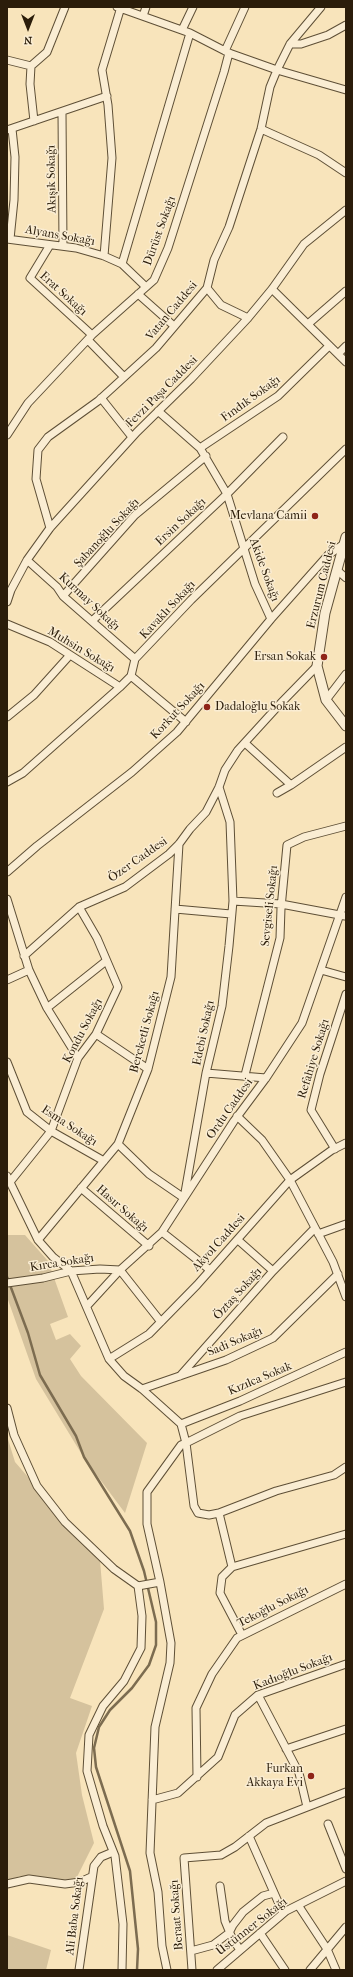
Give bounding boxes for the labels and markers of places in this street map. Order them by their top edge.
place label: Mevlana Camii [230,509,307,523]
marker: Mevlana Camii [310,511,320,521]
place label: Ersan Sokak [254,650,316,664]
marker: Ersan Sokak [319,652,329,662]
place label: Dadaloğlu Sokak [215,700,300,714]
marker: Dadaloğlu Sokak [202,702,212,712]
place label: Furkan Akkaya Evi [246,1762,303,1790]
marker: Furkan Akkaya Evi [306,1771,316,1781]

